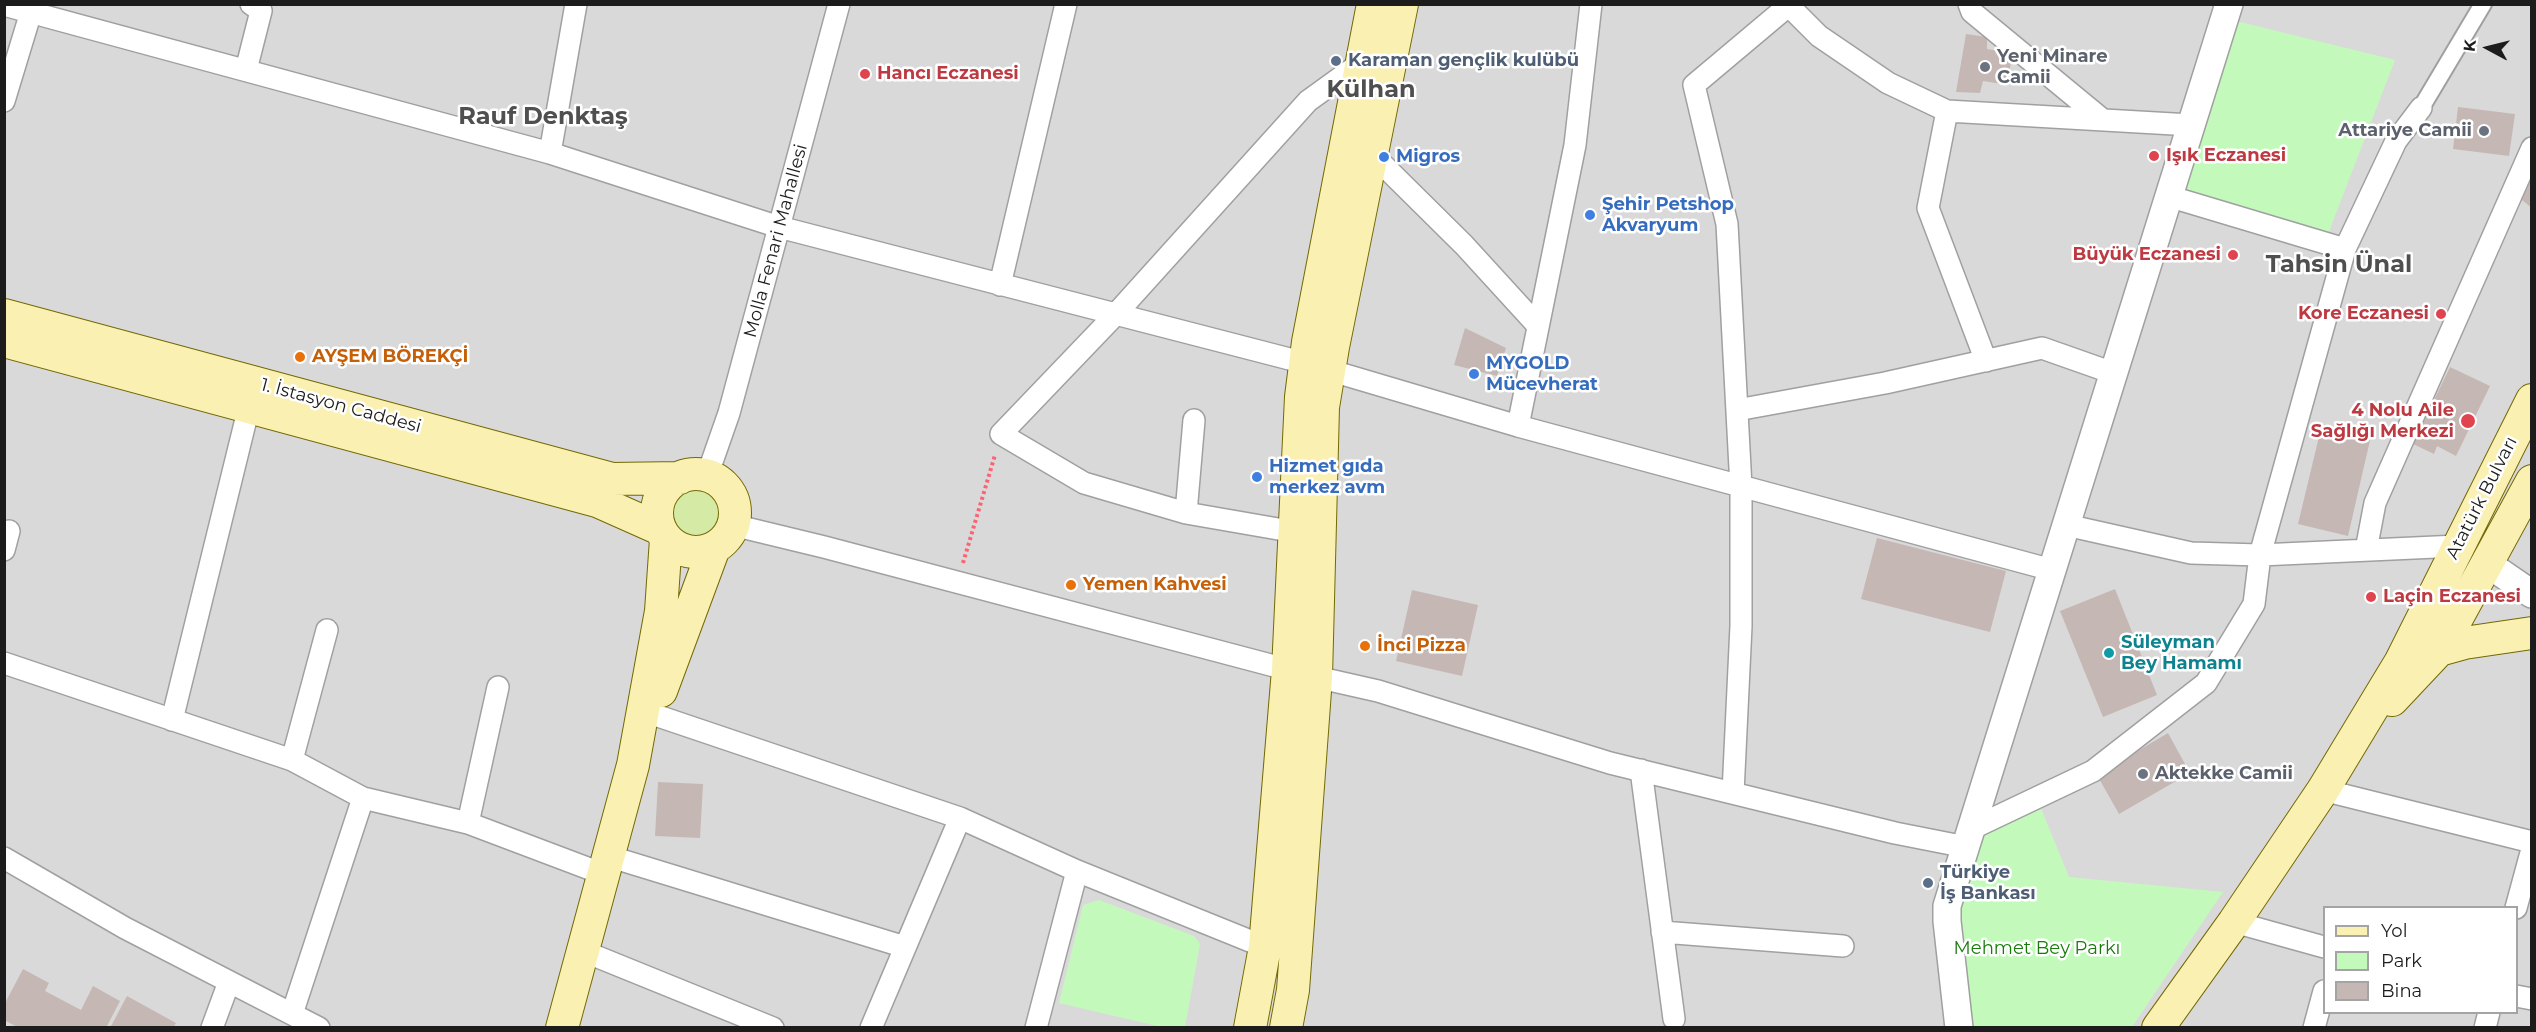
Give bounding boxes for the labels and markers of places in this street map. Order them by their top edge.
place label: Yeni Minare Camii [1997,46,2108,88]
place label: Karaman gençlik kulübü [1348,50,1579,72]
marker: Karaman gençlik kulübü [1329,54,1343,68]
marker: Yeni Minare Camii [1978,60,1992,74]
place label: Hancı Eczanesi [877,63,1019,85]
marker: Hancı Eczanesi [858,67,872,81]
place label: Attariye Camii [2338,120,2472,142]
marker: Attariye Camii [2477,124,2491,138]
place label: Işık Eczanesi [2166,145,2286,167]
place label: Migros [1396,146,1460,168]
marker: Işık Eczanesi [2147,149,2161,163]
marker: Migros [1377,150,1391,164]
place label: Şehir Petshop Akvaryum [1602,194,1734,236]
marker: Şehir Petshop Akvaryum [1583,208,1597,222]
place label: Büyük Eczanesi [2073,244,2221,266]
marker: Büyük Eczanesi [2226,248,2240,262]
place label: Kore Eczanesi [2298,303,2429,325]
marker: Kore Eczanesi [2434,307,2448,321]
place label: AYŞEM BÖREKÇİ [312,346,468,368]
marker: AYŞEM BÖREKÇİ [293,350,307,364]
place label: MYGOLD Mücevherat [1486,353,1598,395]
marker: MYGOLD Mücevherat [1467,367,1481,381]
place label: 4 Nolu Aile Sağlığı Merkezi [2311,400,2454,442]
marker: 4 Nolu Aile Sağlığı Merkezi [2459,412,2477,430]
place label: Hizmet gıda merkez avm [1269,456,1385,498]
marker: Hizmet gıda merkez avm [1250,470,1264,484]
place label: Yemen Kahvesi [1083,574,1227,596]
marker: Yemen Kahvesi [1064,578,1078,592]
place label: Laçin Eczanesi [2383,586,2521,608]
marker: Laçin Eczanesi [2364,590,2378,604]
place label: Süleyman Bey Hamamı [2121,632,2242,674]
place label: İnci Pizza [1377,635,1466,657]
marker: İnci Pizza [1358,639,1372,653]
marker: Süleyman Bey Hamamı [2102,646,2116,660]
place label: Aktekke Camii [2155,763,2293,785]
marker: Aktekke Camii [2136,767,2150,781]
place label: Türkiye İş Bankası [1940,862,2036,904]
marker: Türkiye İş Bankası [1921,876,1935,890]

